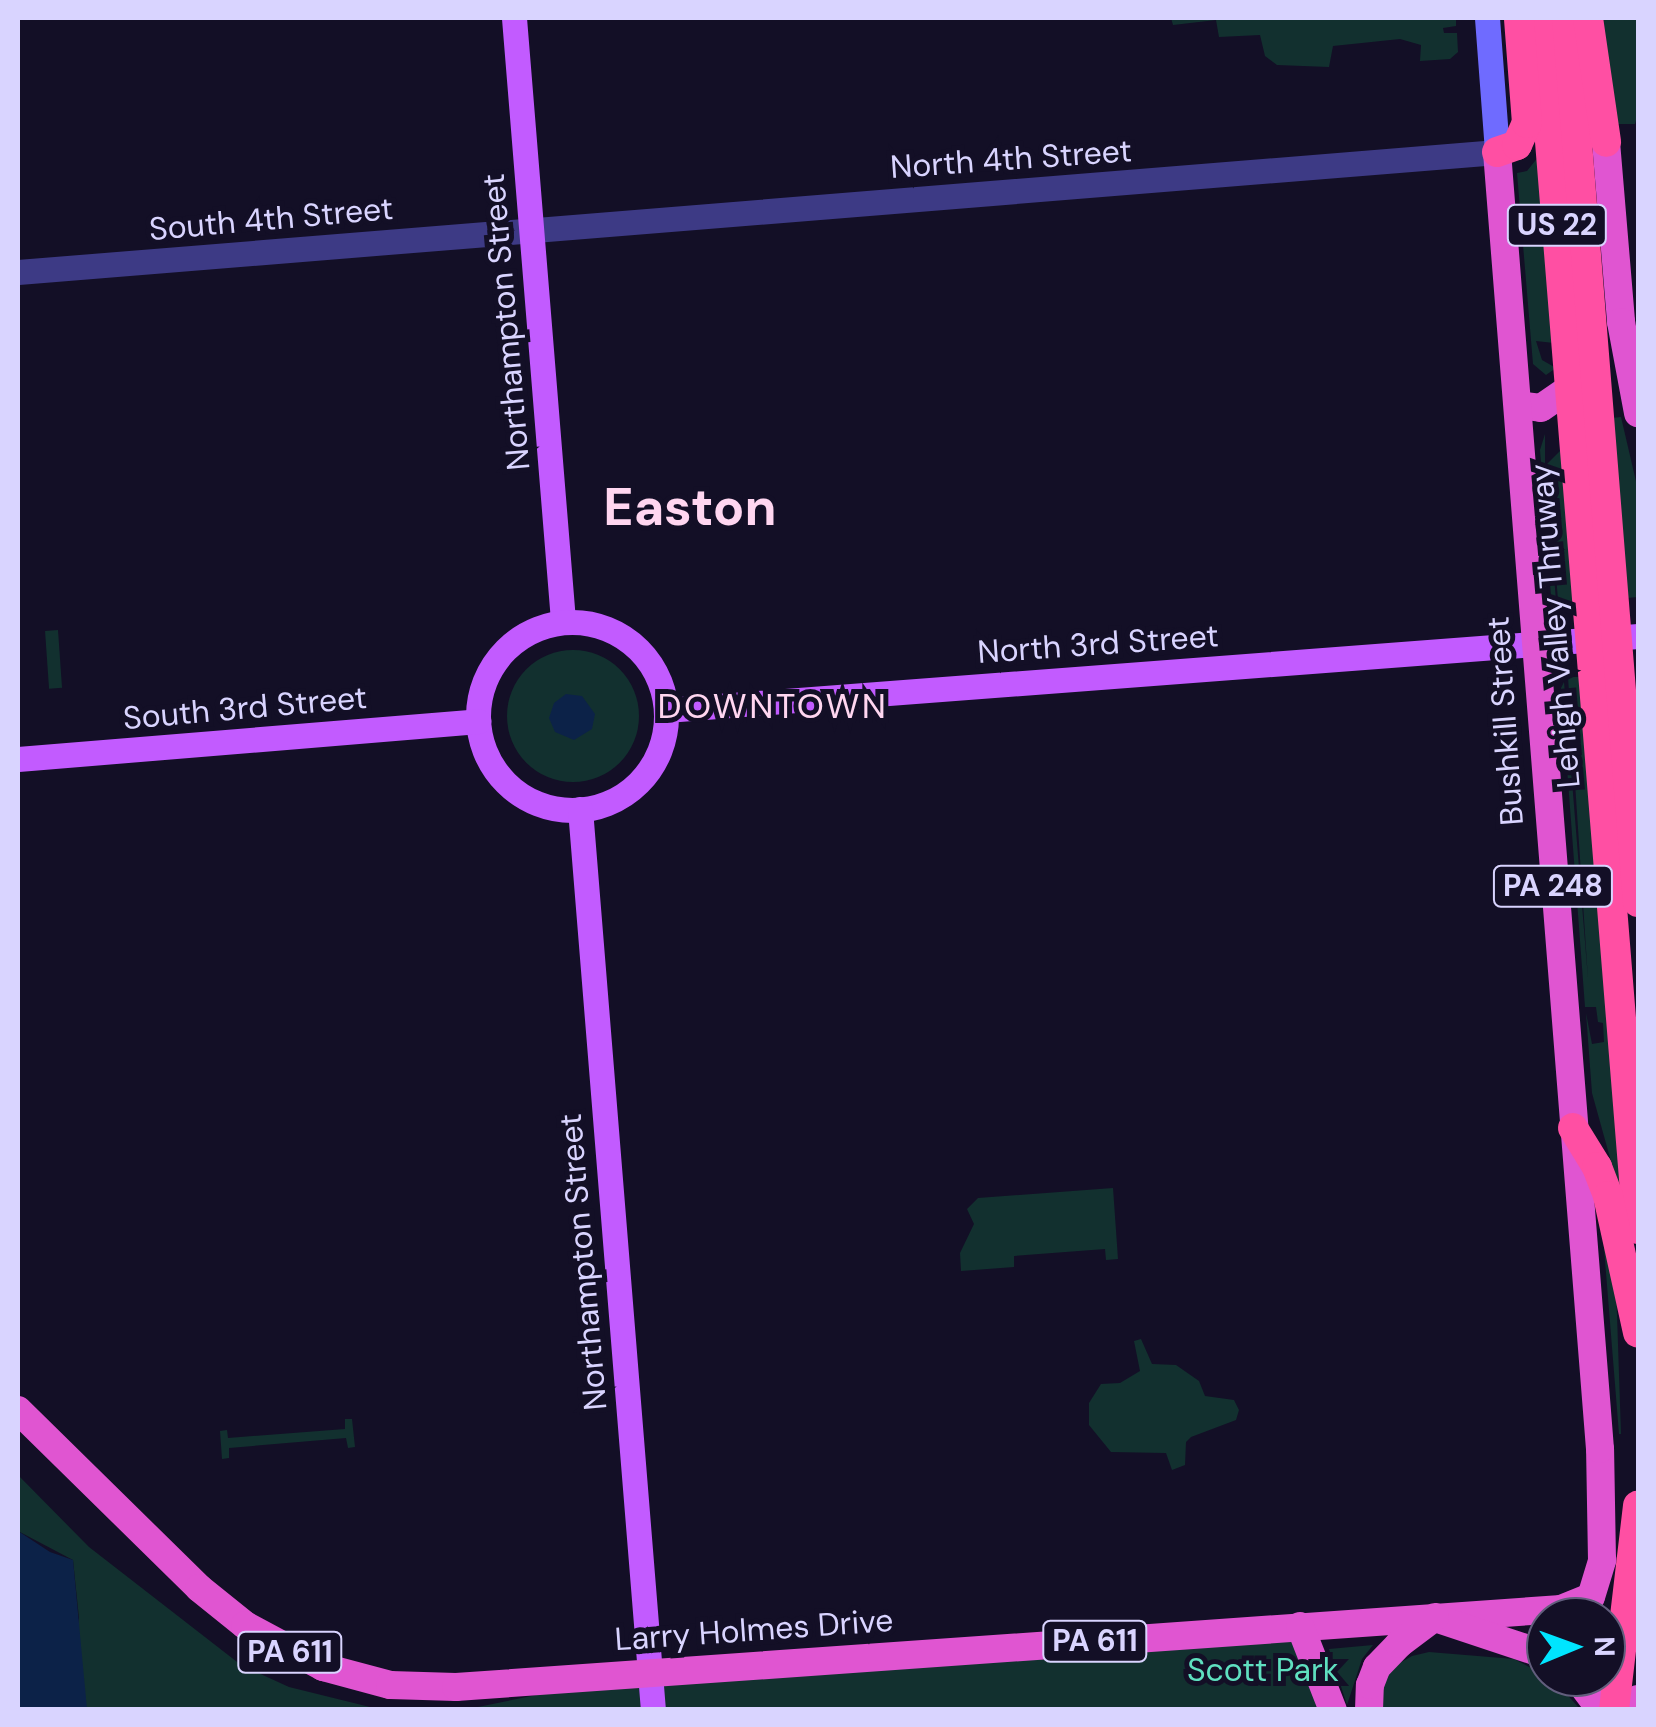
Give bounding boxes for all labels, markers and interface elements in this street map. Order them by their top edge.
street label: North 4th Street [889,131,1133,187]
street label: Northampton Street [474,172,538,472]
street label: South 4th Street [147,189,395,249]
road number: US 22 [1504,200,1610,250]
street label: Lehigh Valley Thruway [1522,462,1588,790]
district label: Easton [603,477,777,539]
street label: Bushkill Street [1479,615,1531,827]
street label: North 3rd Street [976,616,1220,672]
street label: South 3rd Street [121,678,369,738]
district label: DOWNTOWN [657,685,889,727]
road number: PA 248 [1490,861,1616,911]
street label: Northampton Street [551,1112,615,1412]
north arrow [1526,1597,1626,1697]
street label: Larry Holmes Drive [613,1601,895,1659]
road number: PA 611 [1040,1616,1150,1666]
road number: PA 611 [235,1627,345,1677]
text: N [1586,1636,1623,1657]
park label: Scott Park [1187,1651,1339,1689]

